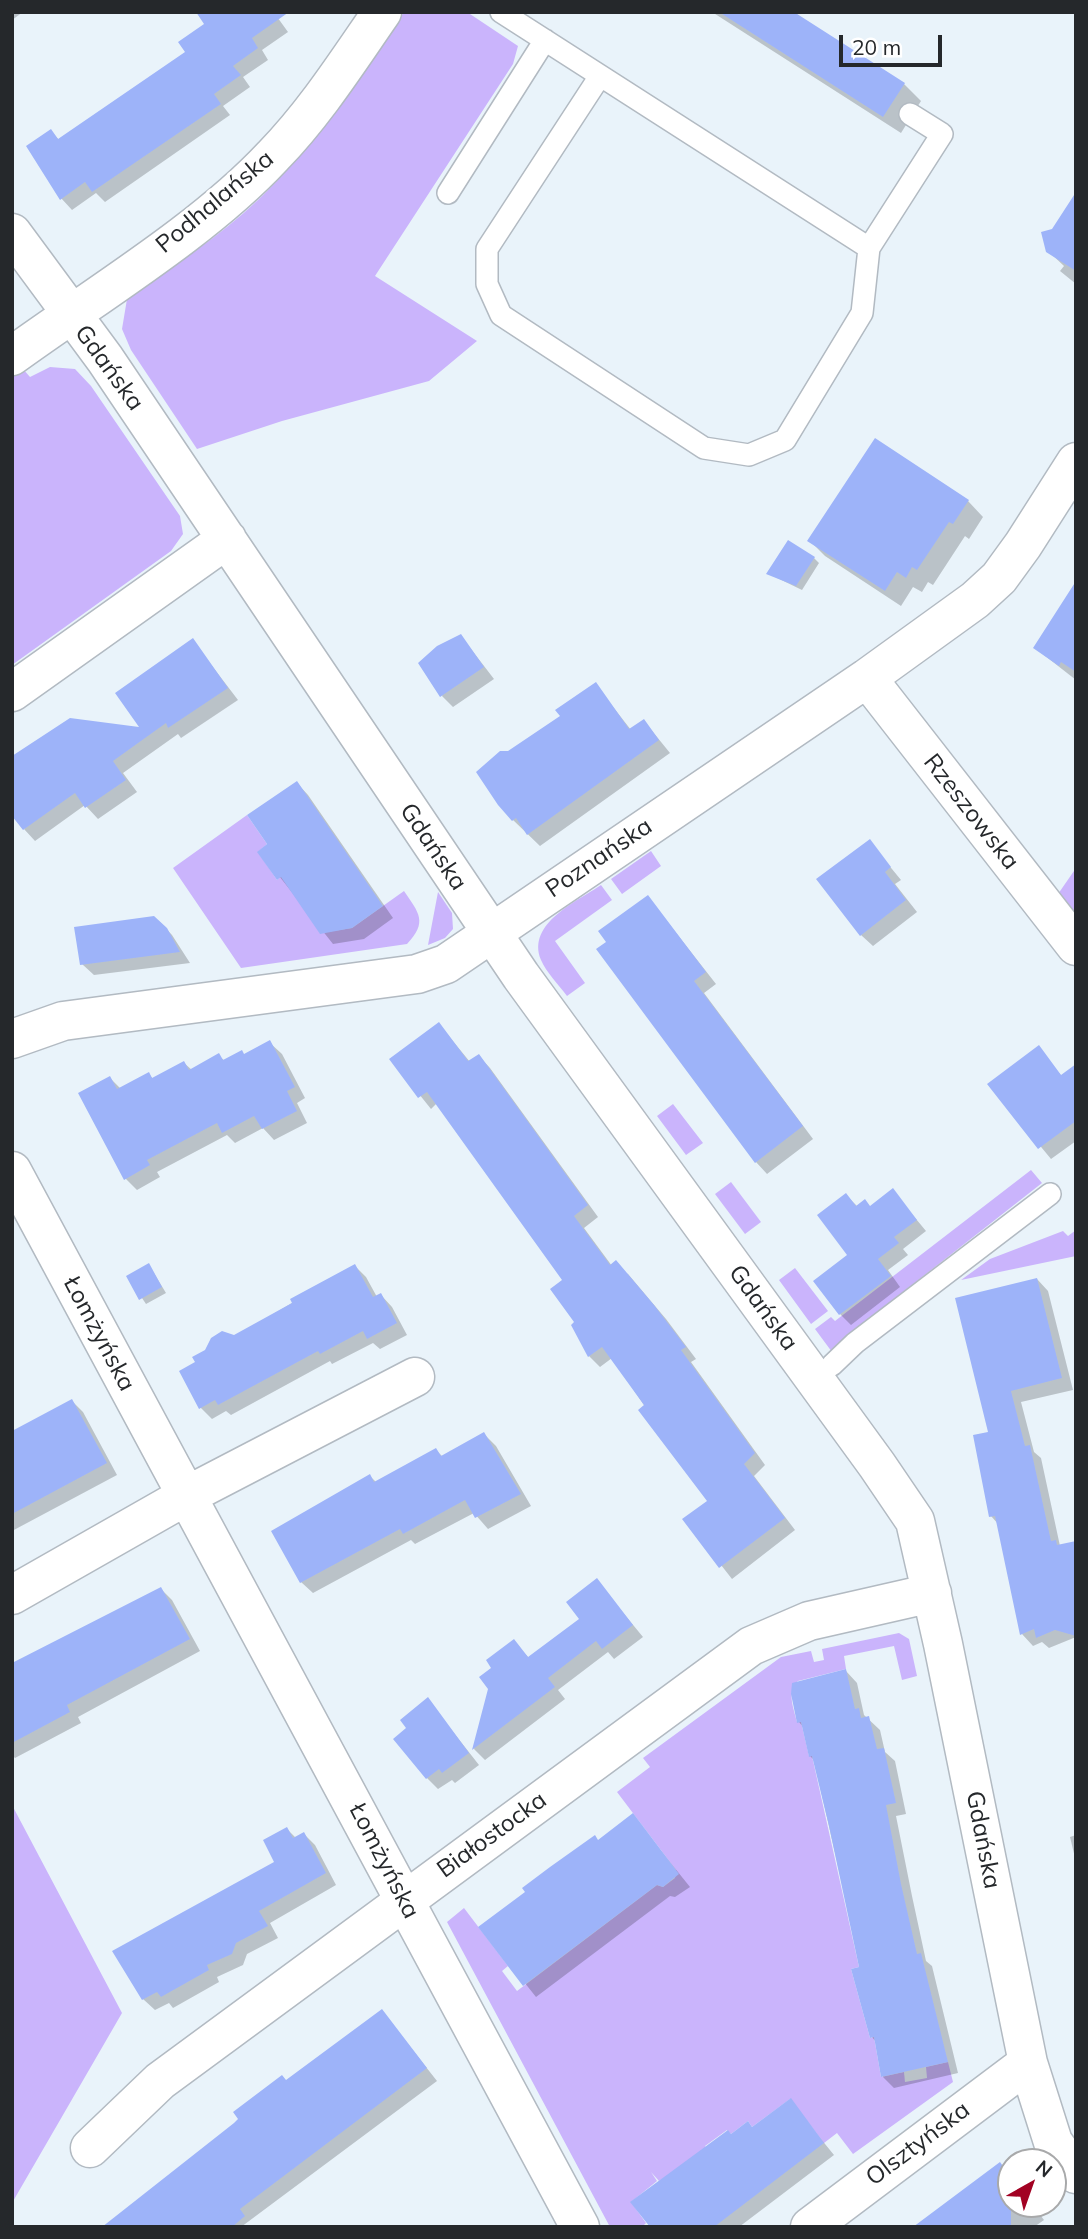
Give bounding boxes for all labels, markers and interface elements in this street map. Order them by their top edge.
scale bar [843,21,946,65]
text: 20 m [852,34,901,60]
street label: Podhalańska [150,145,280,259]
street label: Gdańska [68,320,150,416]
street label: Rzeszowska [917,749,1025,875]
street label: Gdańska [393,798,473,896]
street label: Poznańska [540,812,658,904]
street label: Gdańska [722,1260,804,1356]
street label: Łomżyńska [57,1272,141,1396]
street label: Białostocka [432,1786,552,1884]
street label: Gdańska [959,1789,1007,1891]
street label: Łomżyńska [343,1799,425,1923]
street label: Olsztyńska [860,2096,976,2192]
north arrow [997,2148,1067,2218]
text: N [1031,2155,1057,2182]

